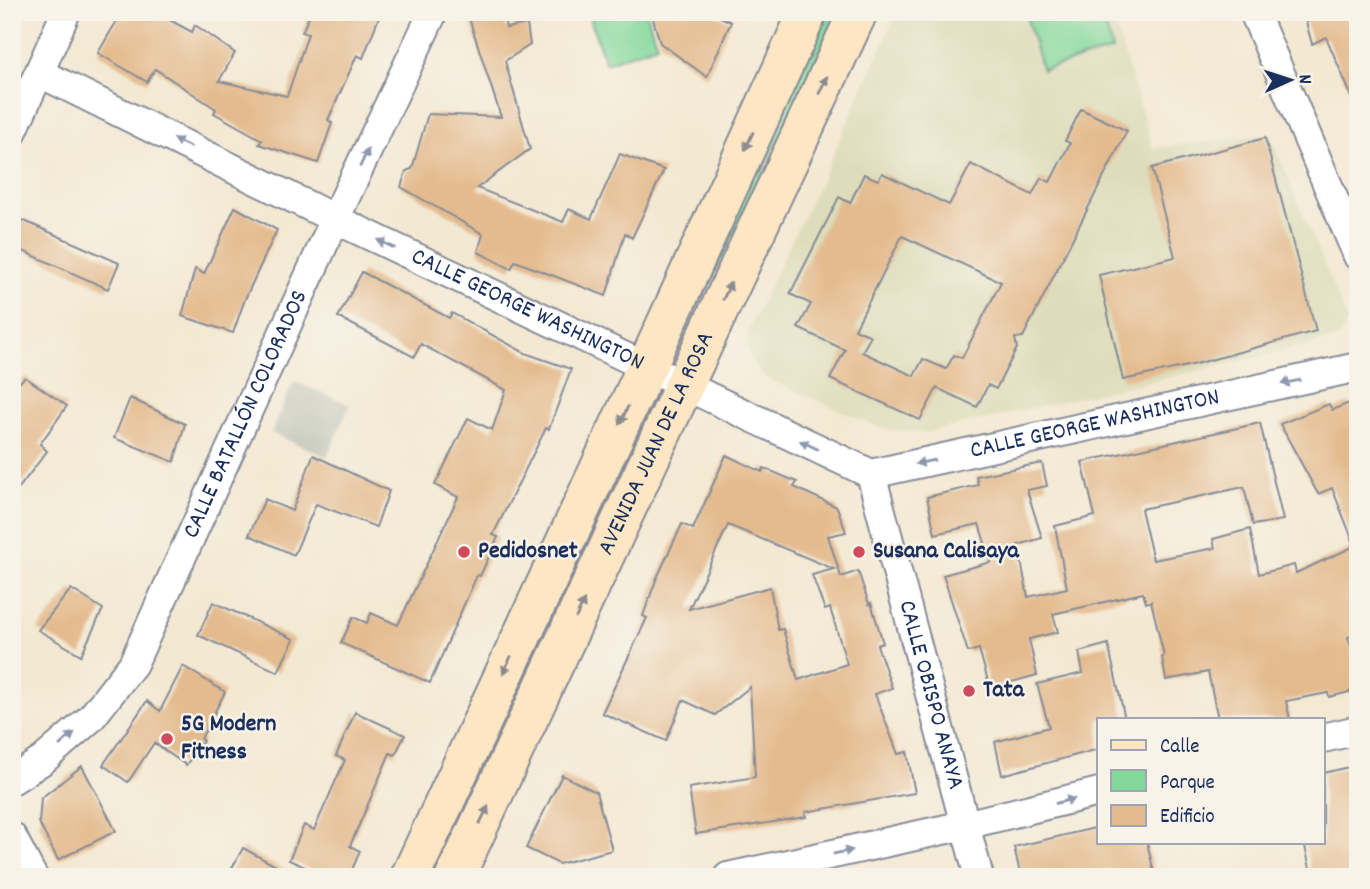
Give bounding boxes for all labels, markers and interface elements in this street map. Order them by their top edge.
north arrow [1254,46,1324,116]
text: N [1290,74,1317,85]
one-way arrow [818,75,829,95]
one-way arrow [743,131,755,151]
one-way arrow [172,138,192,149]
one-way arrow [358,148,370,168]
one-way arrow [376,238,396,249]
street label: CALLE GEORGE WASHINGTON [405,240,649,380]
one-way arrow [721,281,732,301]
street label: CALLE BATALLÓN COLORADOS [175,285,317,544]
street label: AVENIDA JUAN DE LA ROSA [590,326,724,561]
one-way arrow [1280,376,1302,387]
street label: CALLE GEORGE WASHINGTON [967,381,1223,469]
one-way arrow [618,405,630,425]
one-way arrow [799,439,819,450]
one-way arrow [914,456,936,467]
place label: Pedidosnet [478,535,578,569]
place label: Susana Calisaya [873,535,1019,569]
marker: Pedidosnet [456,544,472,560]
marker: Susana Calisaya [851,544,867,560]
street label: CALLE OBISPO ANAYA [889,597,972,793]
one-way arrow [574,599,586,619]
one-way arrow [501,655,512,675]
place label: Tata [983,674,1025,708]
marker: Tata [961,683,977,699]
place label: 5G Modern Fitness [181,708,276,770]
legend [1097,718,1324,844]
one-way arrow [58,731,76,747]
marker: 5G Modern Fitness [159,731,175,747]
text: Calle [1160,733,1199,763]
text: Parque [1160,769,1215,799]
one-way arrow [1054,795,1076,806]
text: Edificio [1160,803,1215,833]
one-way arrow [479,805,490,825]
one-way arrow [832,846,854,857]

